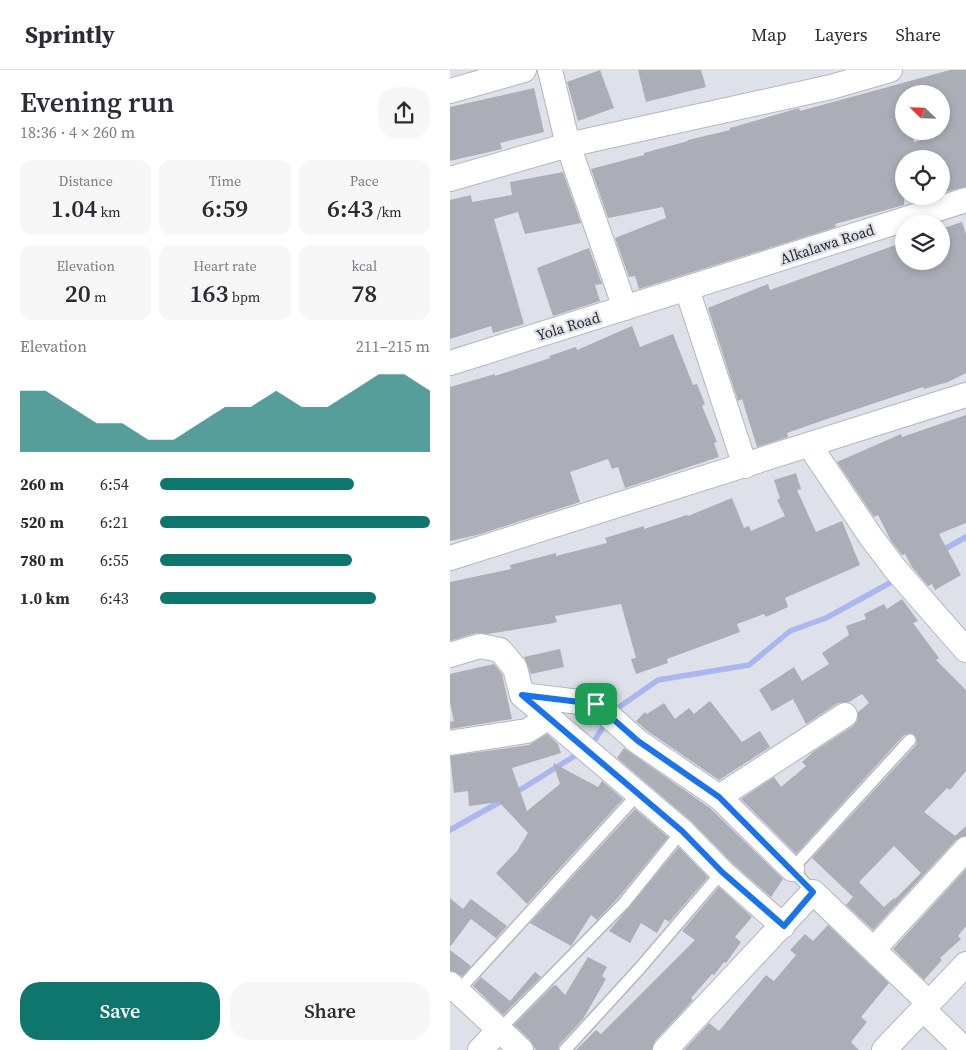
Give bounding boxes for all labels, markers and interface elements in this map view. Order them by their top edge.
text: Sprintly [25,18,115,51]
text: Map [751,22,786,47]
text: Layers [814,22,867,47]
text: Share [895,22,941,47]
text: Evening run [20,83,174,121]
north arrow [895,85,950,140]
map controls [895,85,950,270]
button: share [378,87,430,139]
text: 18:36 · 4 × 260 m [20,121,135,143]
button: locate [895,150,950,205]
text: Distance [59,171,113,191]
text: Time [209,171,241,191]
text: Pace [350,171,379,191]
text: 1.04 [51,191,97,225]
text: 6:59 [202,191,248,225]
text: 6:43 [327,191,374,225]
text: km [97,202,121,222]
text: /km [374,202,402,222]
button: layers [895,215,950,270]
street label: Alkalawa Road [777,219,877,269]
text: Elevation [56,256,115,276]
text: Heart rate [193,256,257,276]
text: kcal [352,256,377,276]
text: 20 [65,276,91,310]
text: 163 [189,276,229,310]
text: 78 [351,276,377,310]
text: m [91,287,107,307]
text: bpm [229,287,260,307]
street label: Yola Road [534,306,603,346]
text: Elevation [20,335,87,357]
text: 211–215 m [356,335,430,357]
text: 260 m [20,473,64,495]
text: 6:54 [100,473,129,495]
text: 520 m [20,511,64,533]
text: 6:21 [100,511,129,533]
text: 780 m [20,549,64,571]
text: 6:55 [100,549,129,571]
text: 1.0 km [20,587,70,609]
text: 6:43 [100,587,129,609]
pin [575,683,617,725]
icon: arrive [582,690,610,718]
button: Save [20,982,220,1040]
button: Share [230,982,430,1040]

